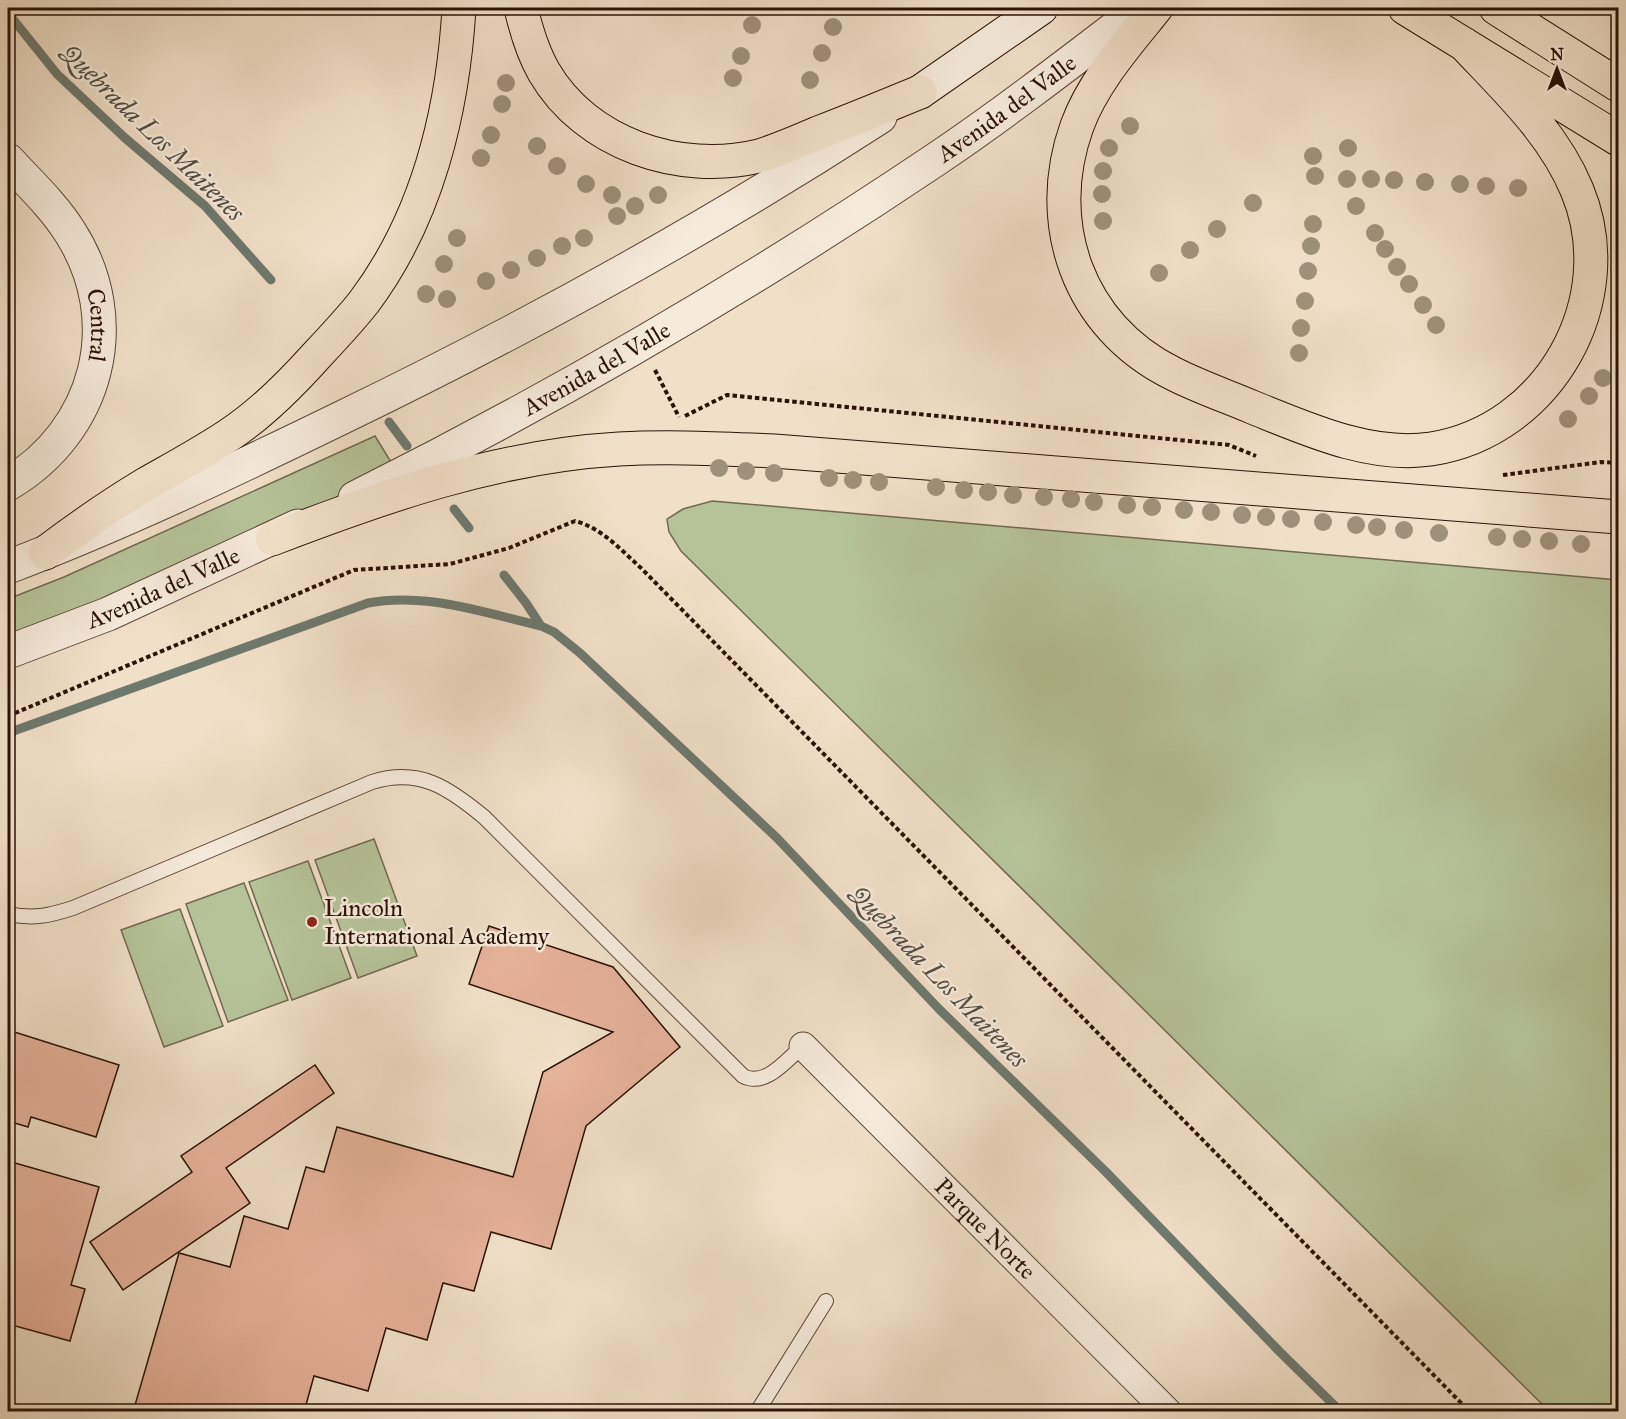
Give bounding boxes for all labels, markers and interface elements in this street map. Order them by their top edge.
water label: Quebrada Los Maitenes [53,35,252,228]
north arrow [1527,39,1587,99]
text: N [1550,45,1564,64]
street label: Avenida del Valle [931,48,1082,170]
street label: Central [80,286,114,365]
street label: Avenida del Valle [517,315,676,423]
street label: Avenida del Valle [82,540,245,636]
water label: Quebrada Los Maitenes [842,876,1035,1075]
place label: Lincoln International Academy [324,893,550,951]
marker: Lincoln International Academy [305,915,319,929]
street label: Parque Norte [928,1172,1042,1286]

